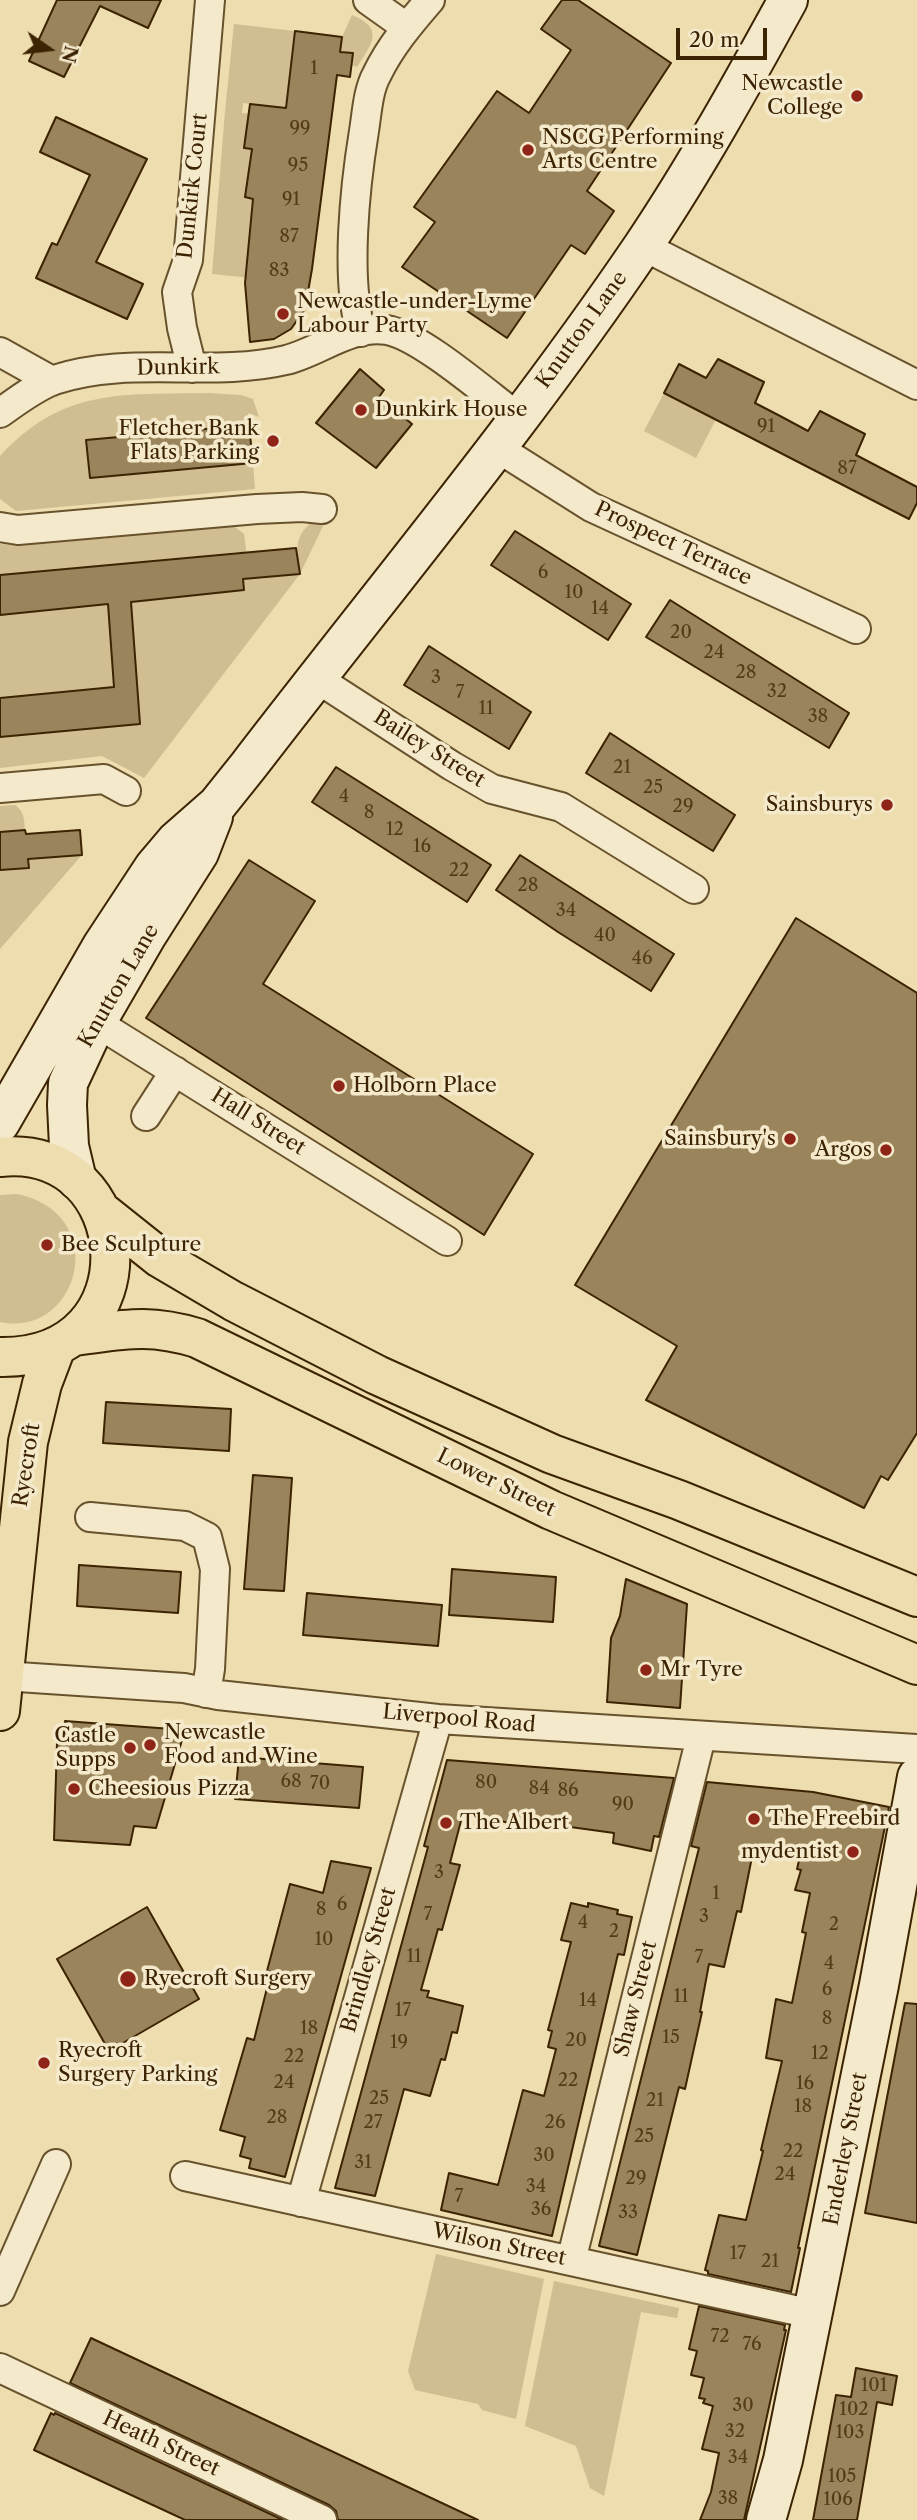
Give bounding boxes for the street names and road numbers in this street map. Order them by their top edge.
street label: Dunkirk Court [173,112,213,260]
street label: Knutton Lane [531,267,633,393]
street label: Dunkirk [136,355,220,381]
street label: Prospect Terrace [591,497,755,591]
street label: Bailey Street [369,705,489,793]
street label: Knutton Lane [73,920,165,1052]
street label: Hall Street [206,1083,310,1161]
street label: Ryecroft [8,1421,46,1509]
street label: Lower Street [433,1443,559,1523]
street label: Liverpool Road [381,1700,537,1738]
street label: Brindley Street [336,1884,402,2036]
street label: Shaw Street [609,1938,663,2060]
street label: Enderley Street [819,2070,873,2228]
street label: Wilson Street [430,2219,568,2271]
street label: Heath Street [99,2406,223,2482]

